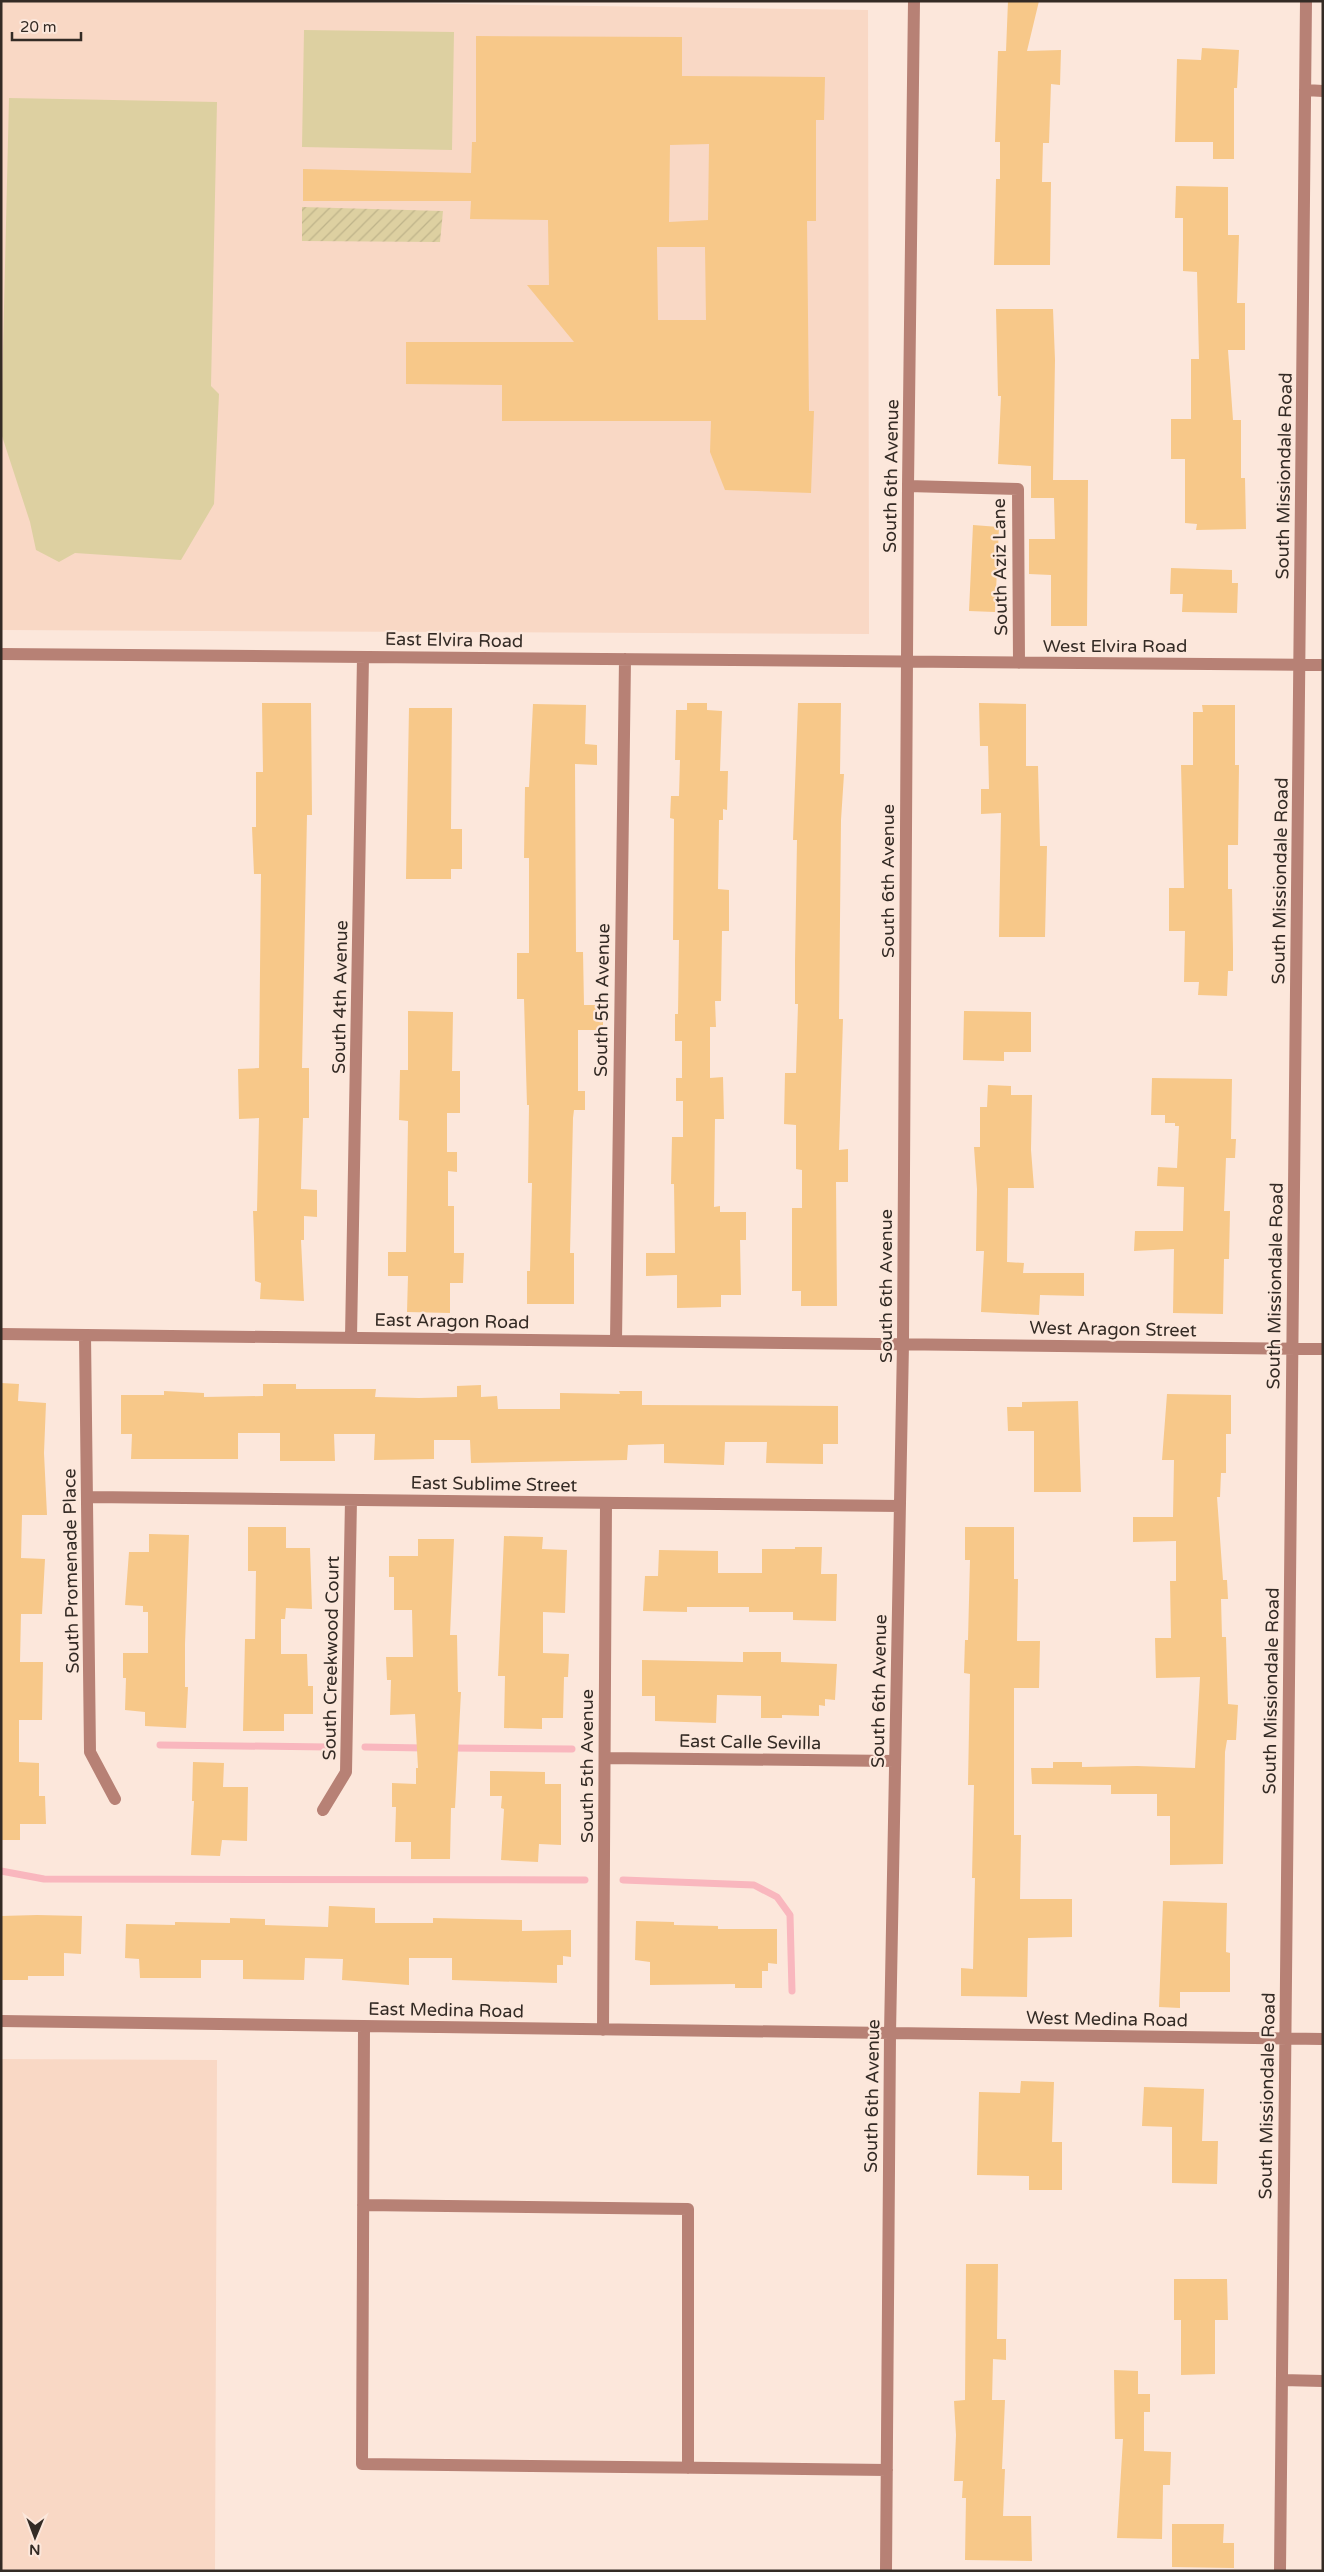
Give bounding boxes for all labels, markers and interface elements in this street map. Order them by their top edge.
scale bar [12,10,81,42]
text: 20 m [20,18,57,36]
street label: South Missiondale Road [1271,372,1297,580]
street label: South 6th Avenue [879,399,903,553]
street label: South Aziz Lane [988,498,1012,636]
street label: East Elvira Road [385,628,523,652]
street label: West Elvira Road [1043,635,1187,657]
street label: South Missiondale Road [1267,777,1293,985]
street label: South 6th Avenue [877,804,899,958]
street label: South 4th Avenue [328,920,352,1074]
street label: South 5th Avenue [590,923,614,1077]
street label: South Missiondale Road [1262,1182,1288,1390]
street label: South 6th Avenue [875,1209,897,1363]
street label: East Aragon Road [374,1309,530,1333]
street label: West Aragon Street [1029,1317,1197,1341]
street label: South Promenade Place [58,1468,84,1674]
street label: East Sublime Street [410,1472,578,1496]
street label: South Creekwood Court [318,1555,344,1761]
street label: South Missiondale Road [1258,1587,1284,1795]
street label: South 6th Avenue [867,1614,891,1768]
street label: South 5th Avenue [576,1689,598,1843]
street label: East Calle Sevilla [679,1730,821,1754]
street label: South Missiondale Road [1254,1992,1280,2200]
street label: East Medina Road [368,1998,524,2022]
street label: West Medina Road [1026,2007,1188,2031]
street label: South 6th Avenue [860,2019,884,2173]
north arrow [10,2512,60,2562]
text: N [29,2541,41,2558]

